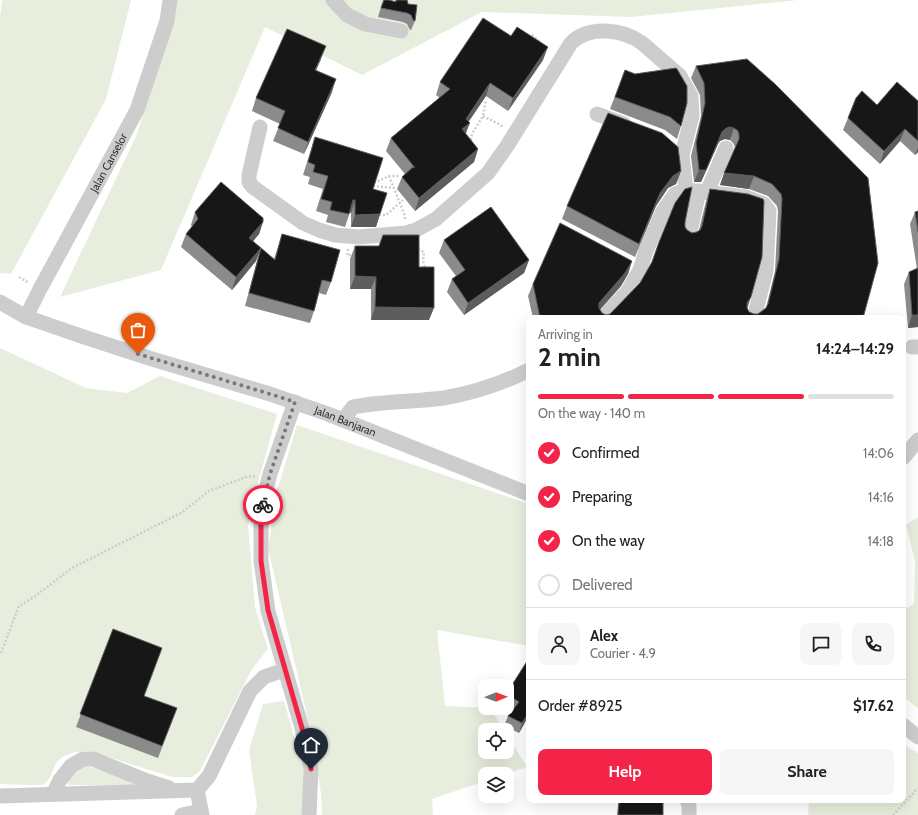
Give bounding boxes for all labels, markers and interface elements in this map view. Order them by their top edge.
street label: Jalan Canselor [86,130,130,195]
pin [121,313,155,354]
icon: bag [127,319,149,341]
text: Arriving in [538,326,593,342]
text: 14:24–14:29 [816,340,894,358]
text: 2 min [538,341,601,373]
street label: Jalan Banjaran [312,403,378,439]
text: On the way · 140 m [538,405,645,421]
icon: check [538,442,560,464]
text: Confirmed [572,444,640,462]
text: 14:06 [863,445,894,461]
courier [243,485,283,525]
icon: check [538,486,560,508]
text: Preparing [572,488,632,506]
text: 14:16 [868,489,894,505]
icon: bike [252,494,274,516]
icon: check [538,530,560,552]
text: On the way [572,532,645,550]
text: 14:18 [867,533,894,549]
text: Delivered [572,576,633,594]
button: person [538,623,580,665]
button: chat [800,623,842,665]
button: phone [852,623,894,665]
text: Alex [590,627,618,645]
text: Courier · 4.9 [590,645,656,661]
north arrow [478,679,514,715]
map controls [478,679,514,803]
text: Order #8925 [538,697,622,715]
text: $17.62 [853,697,894,715]
button: locate [478,723,514,759]
pin [294,728,328,769]
icon: home [300,734,322,756]
button: Help [538,749,712,795]
button: Share [720,749,894,795]
button: layers [478,767,514,803]

